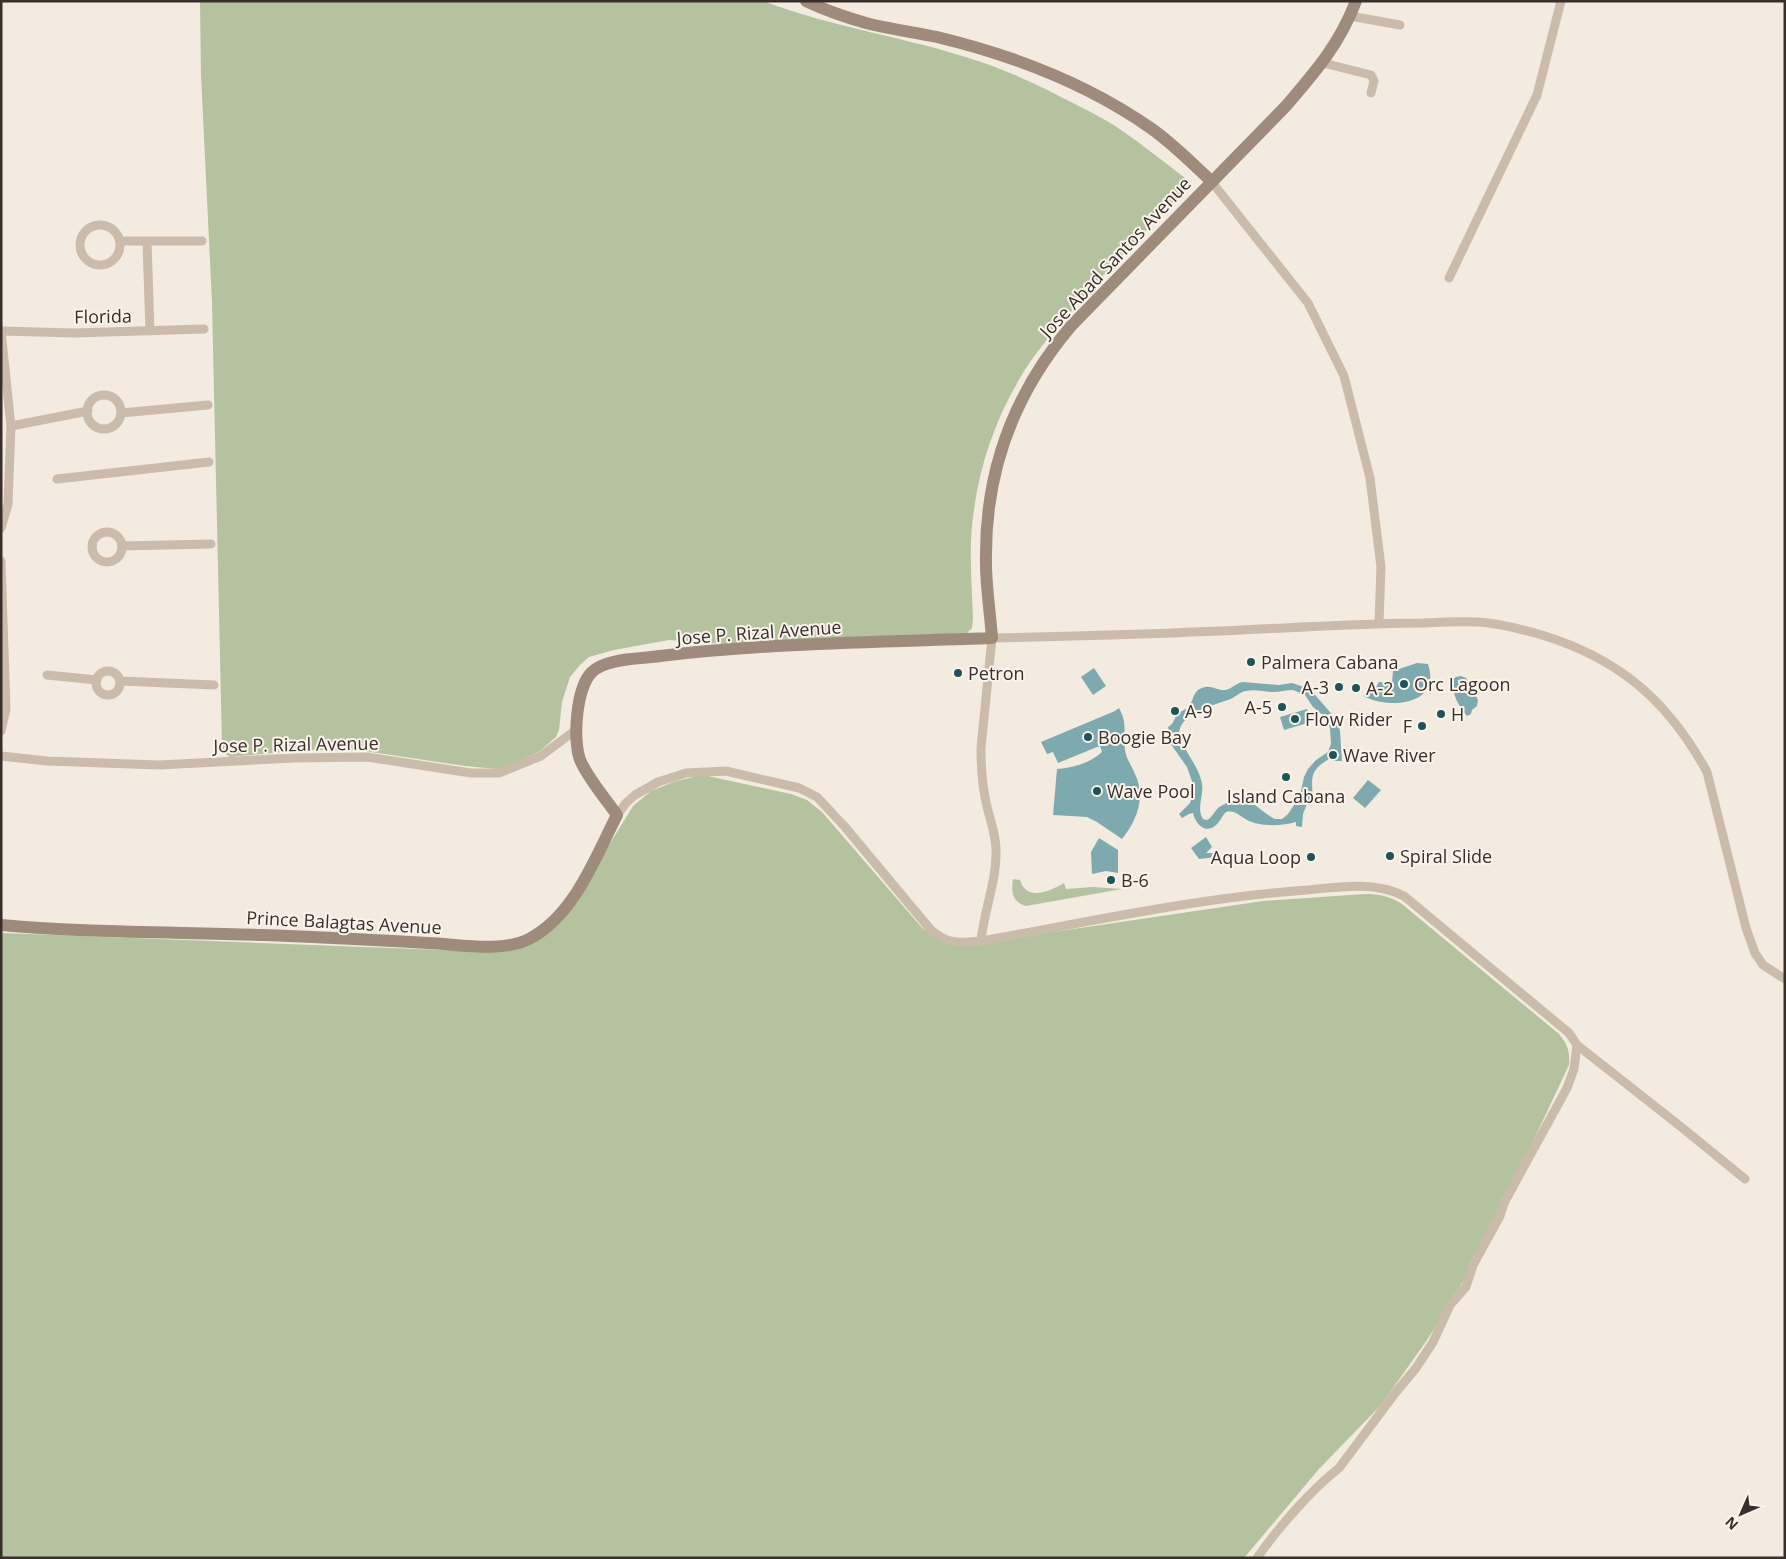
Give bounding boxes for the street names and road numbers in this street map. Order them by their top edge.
street label: Jose Abad Santos Avenue [1033,172,1196,344]
street label: Florida [74,303,132,329]
street label: Jose P. Rizal Avenue [674,614,842,650]
street label: Jose P. Rizal Avenue [211,731,379,757]
street label: Prince Balagtas Avenue [246,905,442,939]

